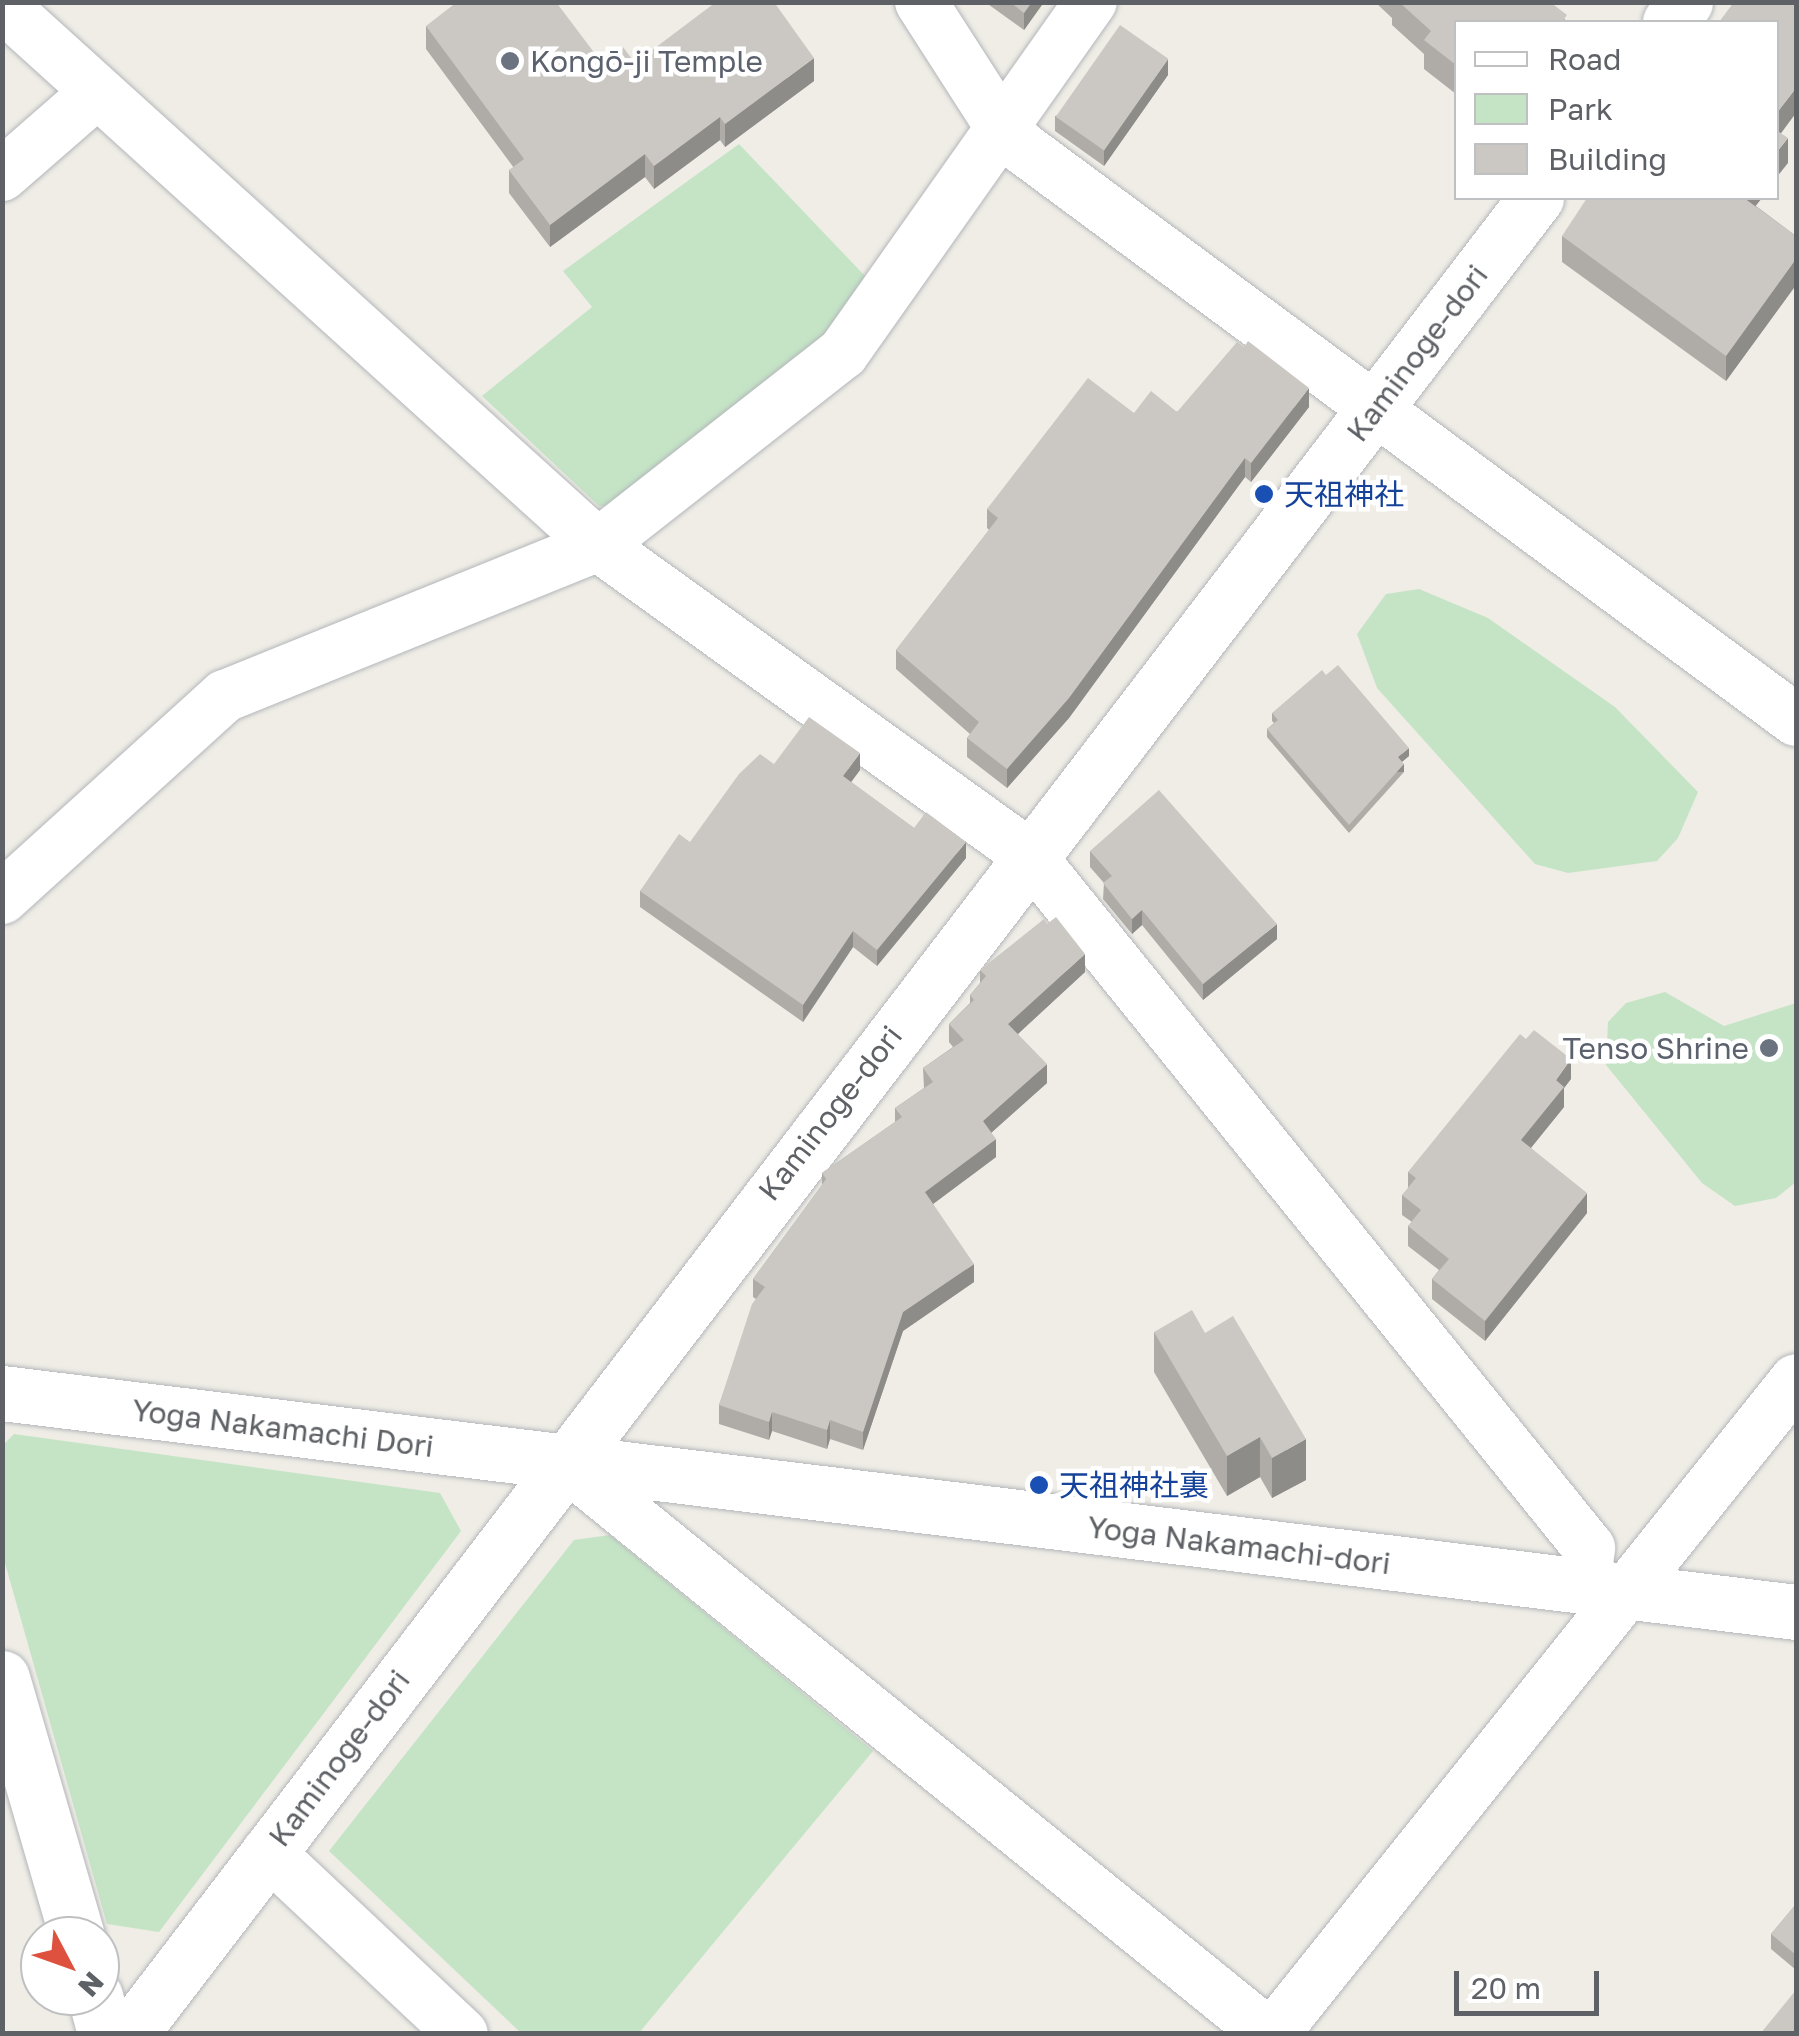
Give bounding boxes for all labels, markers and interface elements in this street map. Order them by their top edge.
legend [1454,20,1779,200]
text: Road [1548,41,1622,77]
place label: Kongō-ji Temple [530,43,763,79]
marker: Kongō-ji Temple [499,50,521,72]
text: Park [1548,91,1613,127]
text: Building [1548,141,1667,177]
street label: Kaminoge-dori [1339,258,1495,448]
place label: 天祖神社 [1284,476,1404,512]
marker: 天祖神社 [1253,483,1275,505]
street label: Kaminoge-dori [751,1018,909,1208]
place label: Tenso Shrine [1563,1030,1749,1066]
marker: Tenso Shrine [1758,1037,1780,1059]
street label: Yoga Nakamachi Dori [130,1392,436,1464]
place label: 天祖神社裏 [1059,1467,1209,1503]
marker: 天祖神社裏 [1028,1474,1050,1496]
street label: Yoga Nakamachi-dori [1085,1509,1393,1581]
street label: Kaminoge-dori [261,1663,417,1853]
north arrow [20,1916,120,2016]
scale bar [1459,1951,1604,2013]
text: N [72,1966,111,2004]
text: 20 m [1471,1970,1541,2006]

